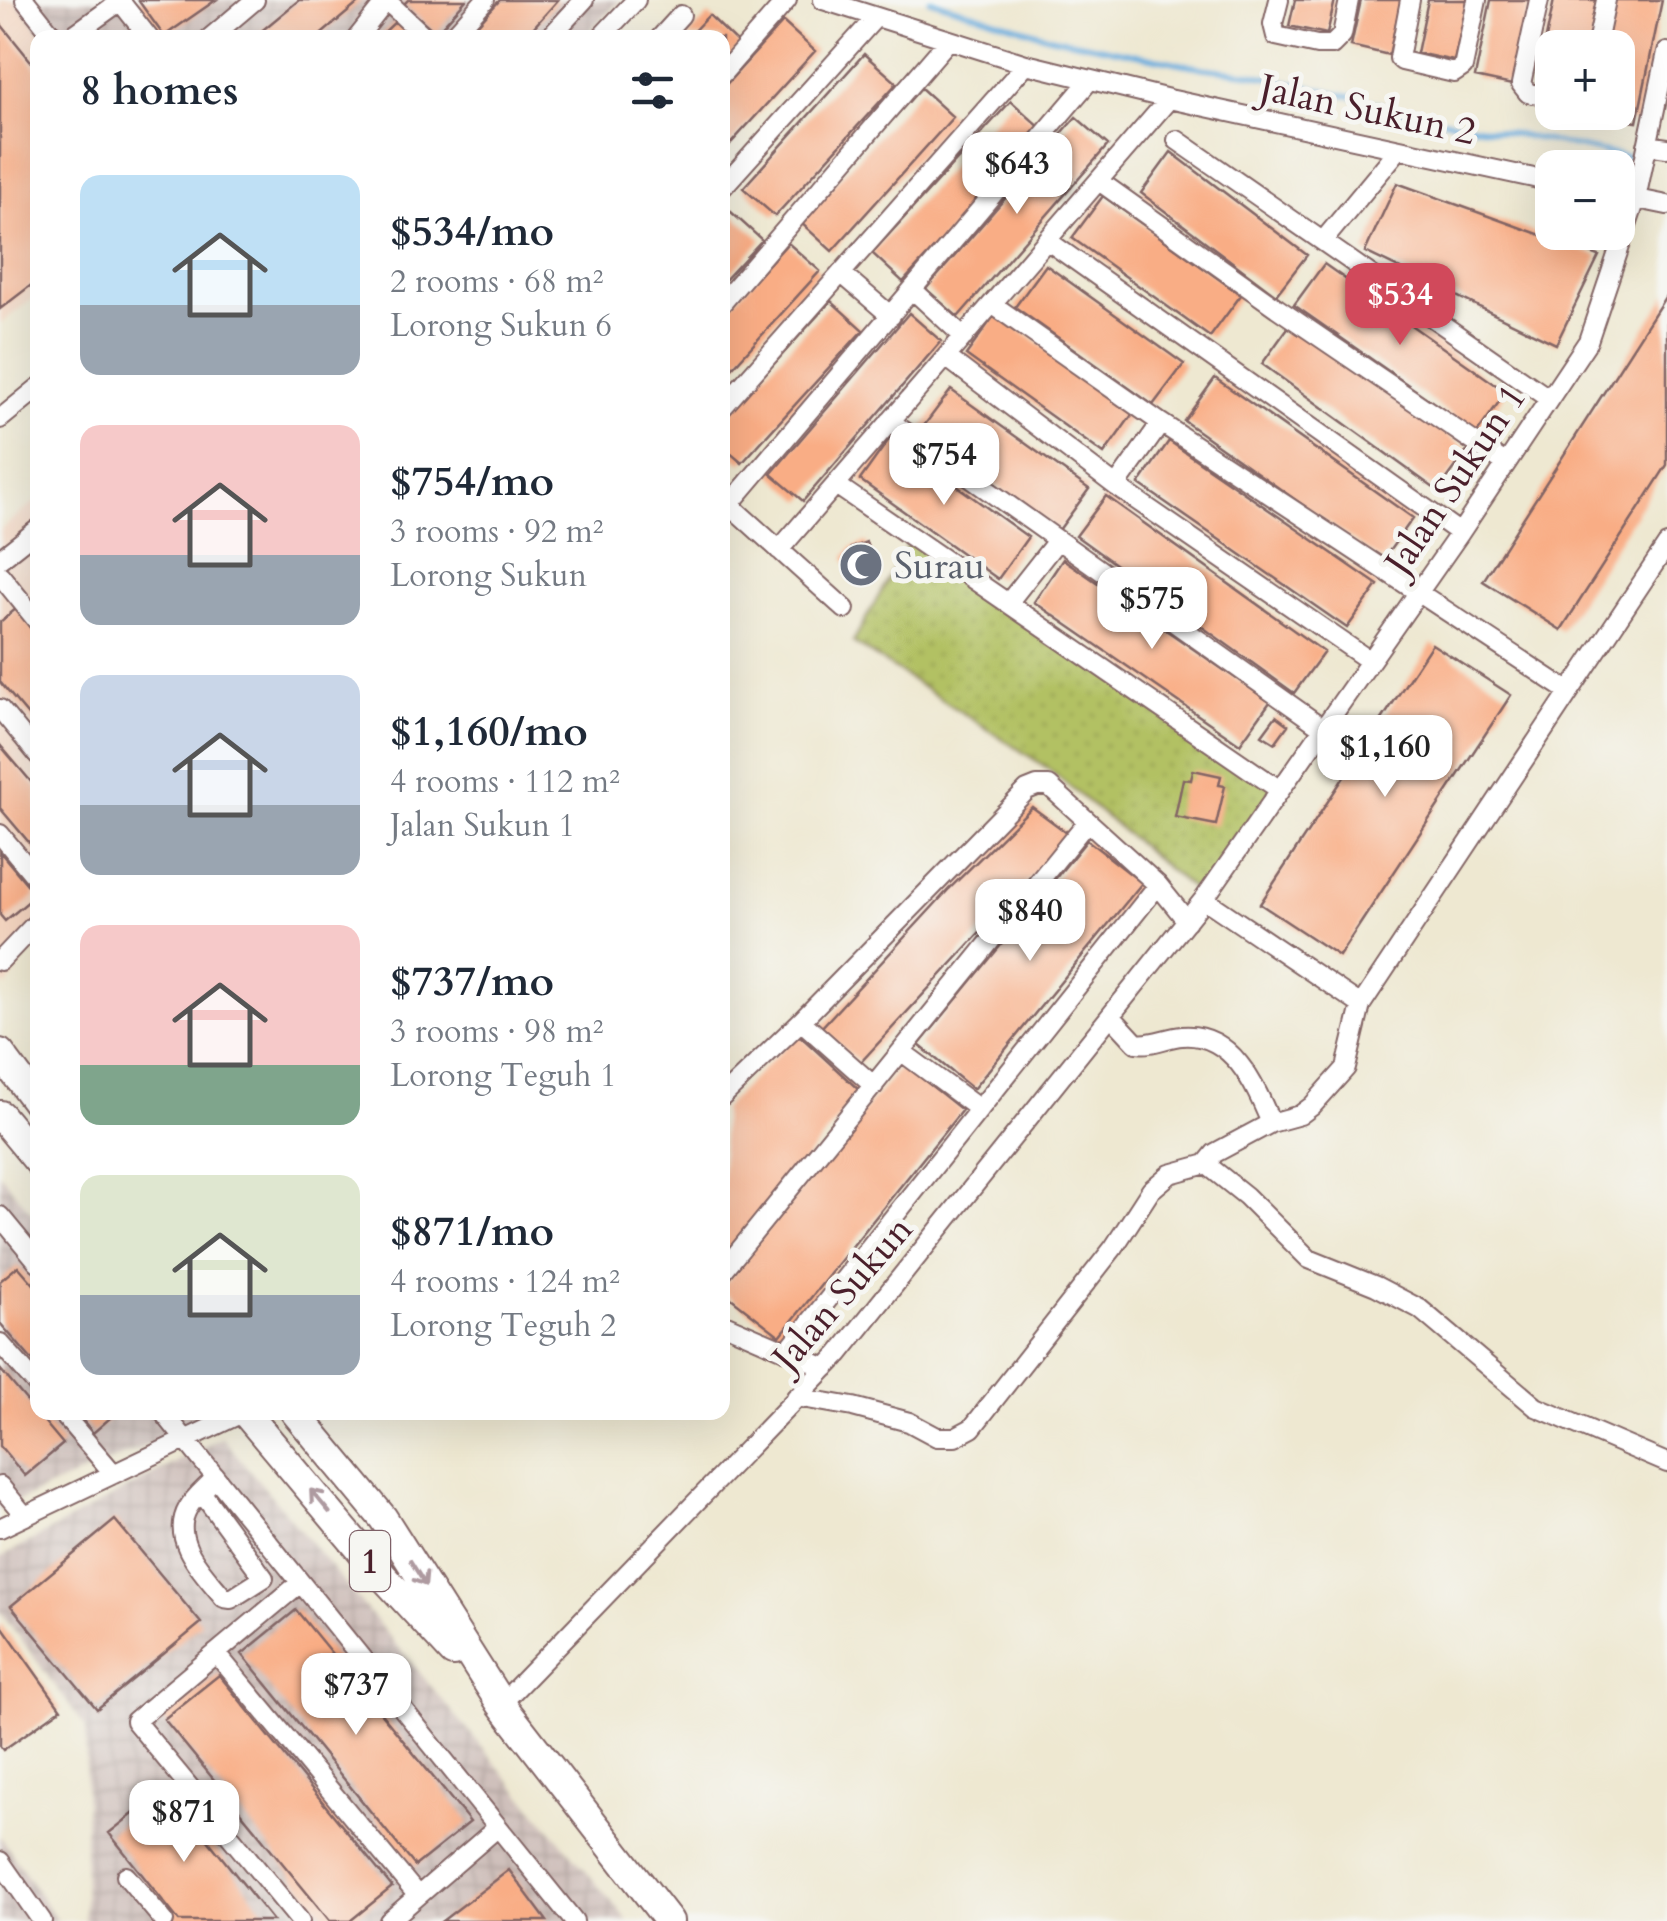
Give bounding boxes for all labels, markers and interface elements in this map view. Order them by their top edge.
map controls [1535,30,1635,250]
button: + [1535,30,1635,130]
street label: Jalan Sukun 2 [1250,61,1481,158]
text: 8 homes [80,62,238,119]
icon: filters [625,63,680,118]
pin: $643 [958,132,1076,217]
text: $643 [984,142,1050,186]
button: − [1535,150,1635,250]
text: $534/mo [390,203,554,260]
icon: home [160,215,280,335]
text: 2 rooms · 68 m² [390,260,603,304]
pin: $534 [1341,263,1459,348]
text: $534 [1367,273,1433,317]
text: Lorong Sukun 6 [390,304,612,348]
street label: Jalan Sukun 1 [1370,374,1539,589]
pin: $754 [885,423,1003,508]
text: $754 [911,433,977,477]
text: $754/mo [390,453,554,510]
icon: home [160,465,280,585]
text: 3 rooms · 92 m² [390,510,603,554]
place label: Surau [894,540,985,592]
mosque icon: Surau [838,542,884,588]
text: Lorong Sukun [390,554,587,598]
pin: $575 [1093,567,1211,652]
text: $575 [1119,577,1185,621]
text: $1,160/mo [390,703,588,760]
icon: home [160,715,280,835]
pin: $1,160 [1304,715,1466,800]
text: $1,160 [1339,725,1431,769]
text: 4 rooms · 112 m² [390,760,620,804]
text: Jalan Sukun 1 [390,804,575,848]
pin: $840 [971,879,1089,964]
text: $840 [997,889,1063,933]
text: $737/mo [390,953,554,1010]
icon: home [160,965,280,1085]
text: 3 rooms · 98 m² [390,1010,603,1054]
text: Lorong Teguh 1 [390,1054,616,1098]
text: $871/mo [390,1203,554,1260]
street label: Jalan Sukun [758,1205,925,1386]
icon: home [160,1215,280,1335]
text: 4 rooms · 124 m² [390,1260,620,1304]
text: Lorong Teguh 2 [390,1304,616,1348]
one-way arrow [309,1489,332,1514]
road number: 1 [350,1531,390,1591]
one-way arrow [408,1558,428,1587]
pin: $737 [297,1653,415,1738]
text: $737 [323,1663,389,1707]
pin: $871 [125,1780,243,1865]
text: $871 [151,1790,217,1834]

